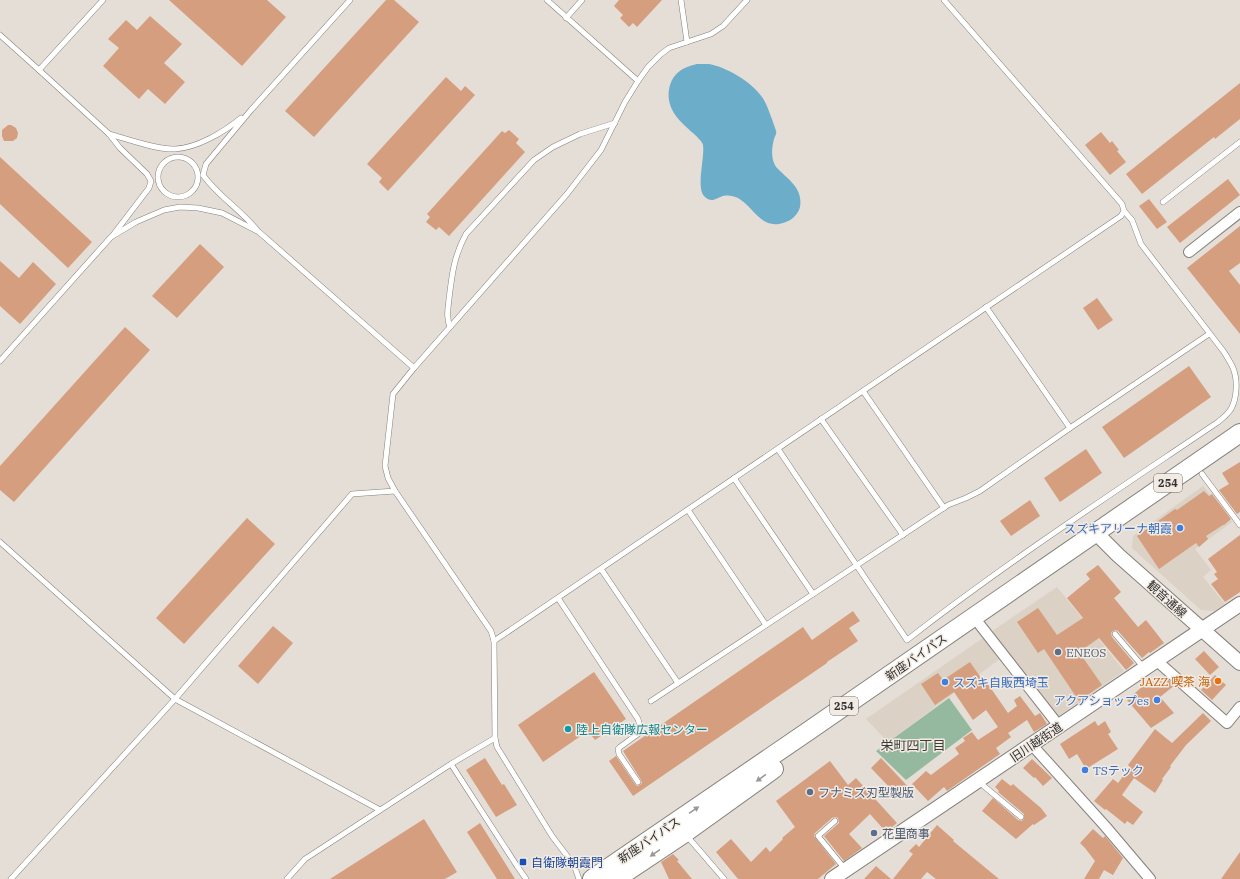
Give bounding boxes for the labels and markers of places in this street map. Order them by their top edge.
place label: スズキアリーナ朝霞 [1064,521,1172,536]
marker: スズキアリーナ朝霞 [1175,523,1185,533]
place label: ENEOS [1066,645,1106,660]
marker: ENEOS [1053,647,1063,657]
place label: JAZZ 喫茶 海 [1140,674,1210,689]
place label: スズキ自販西埼玉 [953,675,1049,690]
marker: JAZZ 喫茶 海 [1213,676,1223,686]
marker: スズキ自販西埼玉 [940,677,950,687]
place label: アクアショップes [1054,693,1149,708]
marker: アクアショップes [1152,695,1162,705]
place label: 陸上自衛隊広報センター [576,722,708,737]
marker: 陸上自衛隊広報センター [563,724,573,734]
place label: TSテック [1093,763,1144,778]
marker: TSテック [1080,765,1090,775]
place label: フナミズ刃型製版 [818,785,914,800]
marker: フナミズ刃型製版 [805,787,815,797]
place label: 花里商事 [882,826,930,841]
marker: 花里商事 [869,828,879,838]
place label: 自衛隊朝霞門 [531,855,603,870]
marker: 自衛隊朝霞門 [518,857,528,867]

